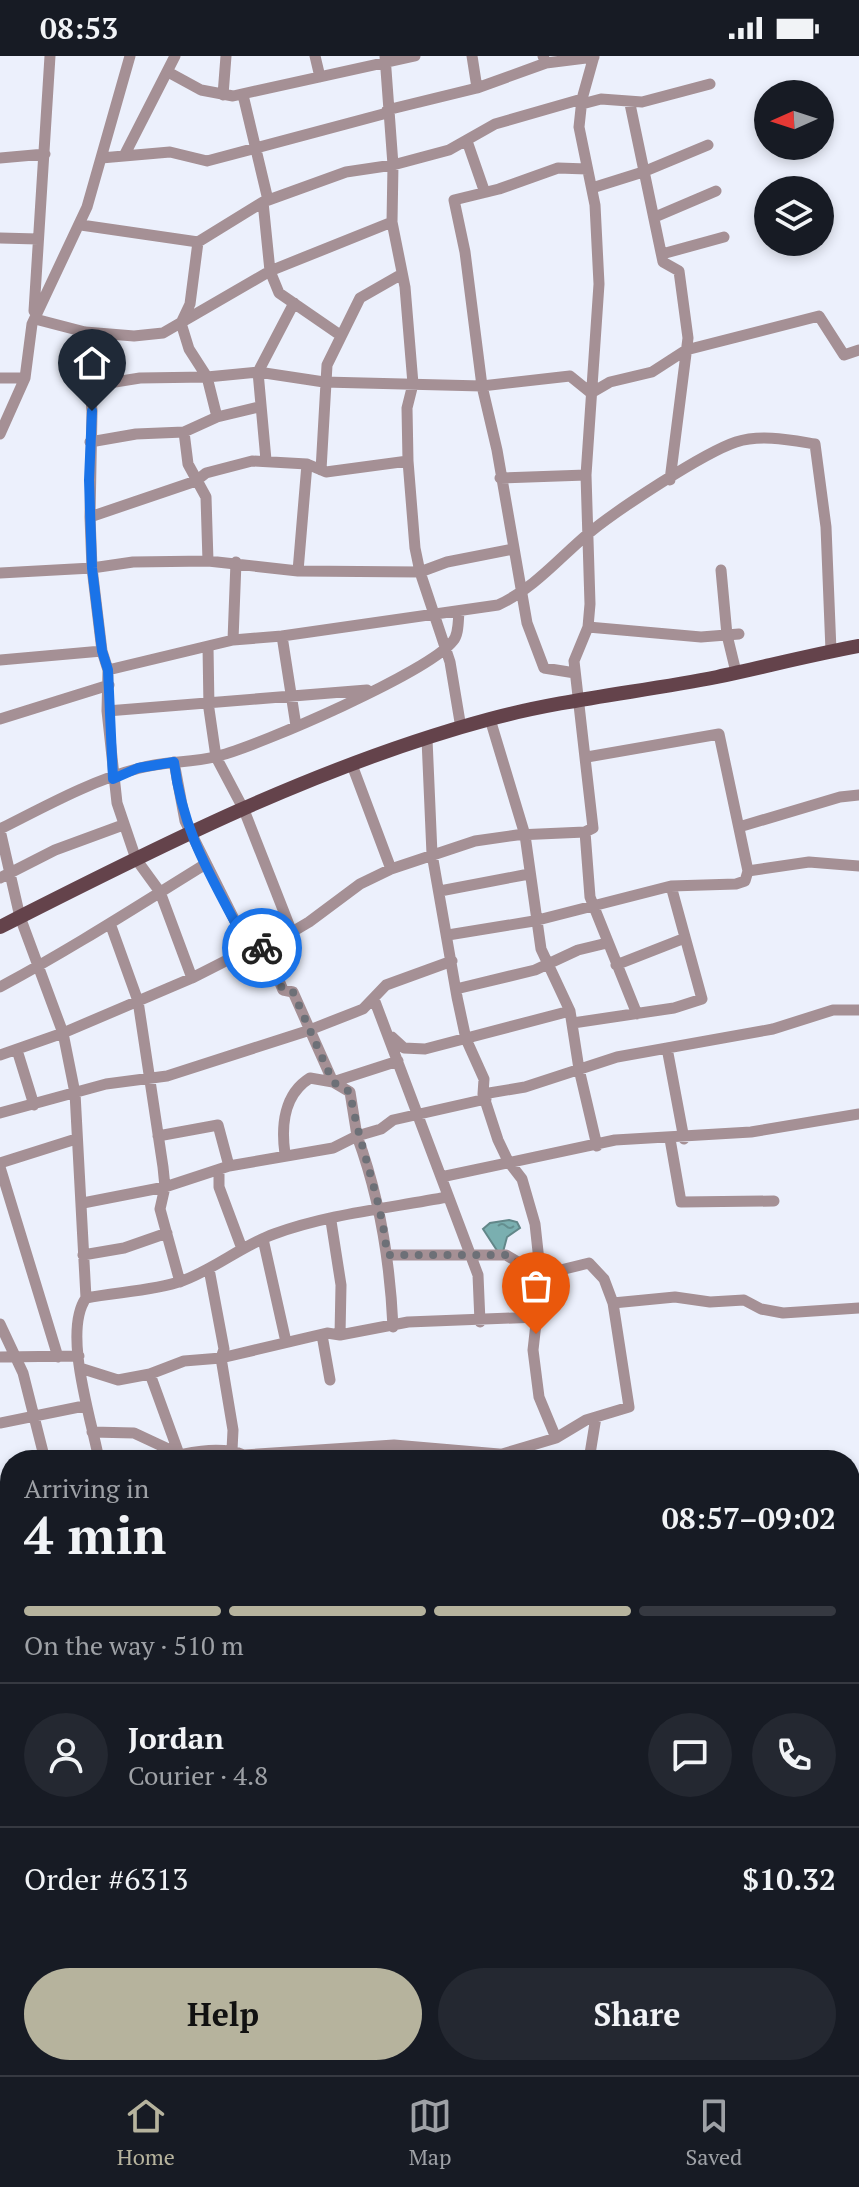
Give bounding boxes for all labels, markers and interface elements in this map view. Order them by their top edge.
text: 08:53 [40,8,118,48]
north arrow [754,80,834,160]
map controls [754,80,834,256]
button: layers [754,176,834,256]
pin [58,329,126,411]
icon: home [70,341,114,385]
courier [222,908,302,988]
icon: bike [240,926,284,970]
pin [502,1252,570,1334]
icon: bag [514,1264,558,1308]
text: Arriving in [24,1471,149,1505]
text: 08:57–09:02 [662,1498,836,1538]
text: 4 min [24,1500,166,1569]
text: On the way · 510 m [24,1628,244,1662]
button: person [24,1713,108,1797]
button: chat [648,1713,732,1797]
button: phone [752,1713,836,1797]
text: Jordan [128,1718,224,1758]
text: Courier · 4.8 [128,1758,268,1792]
text: Order #6313 [24,1859,188,1899]
text: $10.32 [742,1859,836,1899]
button: Help [24,1968,422,2060]
button: Share [438,1968,836,2060]
tab: Home [117,2094,175,2171]
tab: Map [408,2094,452,2171]
tab: Saved [685,2094,742,2171]

